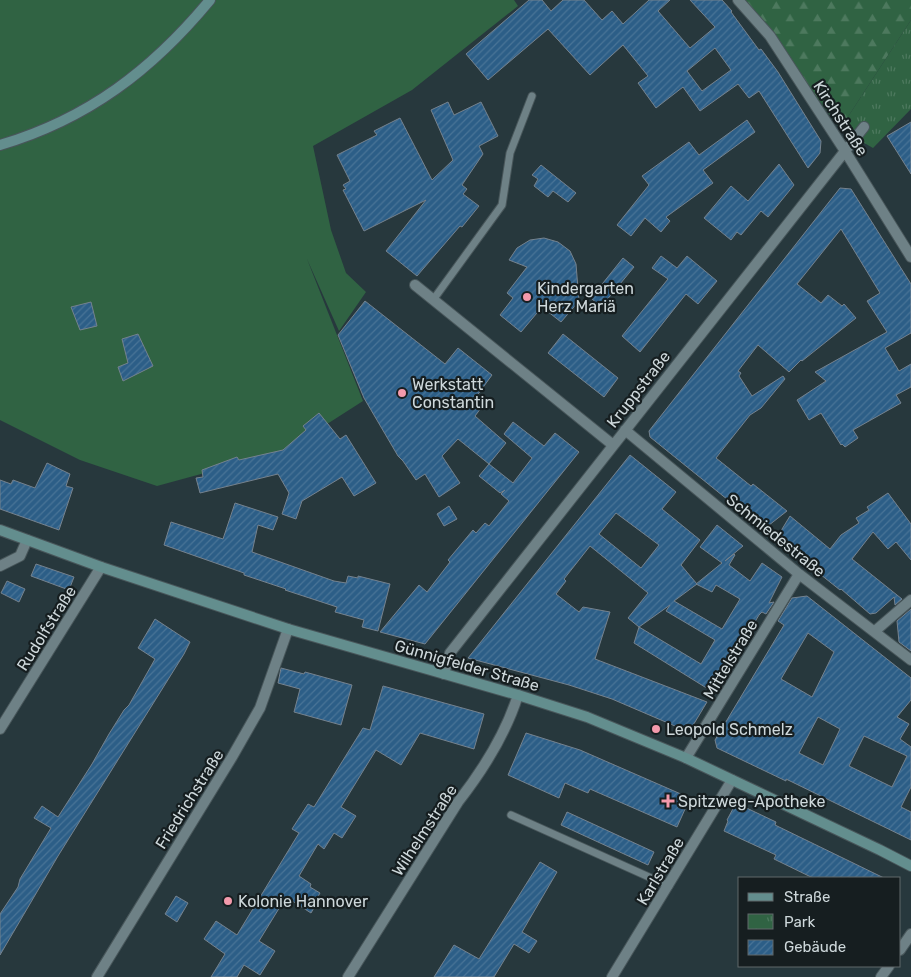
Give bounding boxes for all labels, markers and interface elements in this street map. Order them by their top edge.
street label: Kirchstraße [809,77,872,159]
place label: Kindergarten Herz Mariä [537,279,634,316]
marker: Kindergarten Herz Mariä [521,291,533,303]
street label: Kruppstraße [603,347,674,431]
place label: Werkstatt Constantin [412,375,494,412]
marker: Werkstatt Constantin [396,387,408,399]
street label: Schmiedestraße [722,490,829,581]
street label: Rudolfstraße [13,582,80,674]
street label: Mittelstraße [699,616,762,703]
street label: Günnigfelder Straße [392,636,541,695]
place label: Leopold Schmelz [666,720,793,739]
marker: Leopold Schmelz [650,723,662,735]
street label: Friedrichstraße [151,746,228,852]
street label: Wilhelmstraße [388,781,461,879]
place label: Spitzweg-Apotheke [678,792,825,811]
marker: Spitzweg-Apotheke [662,795,674,807]
street label: Karlstraße [633,834,688,909]
legend [738,877,901,967]
text: Straße [784,888,830,906]
place label: Kolonie Hannover [238,892,368,911]
marker: Kolonie Hannover [222,895,234,907]
text: Park [784,913,815,931]
text: Gebäude [784,938,846,956]

